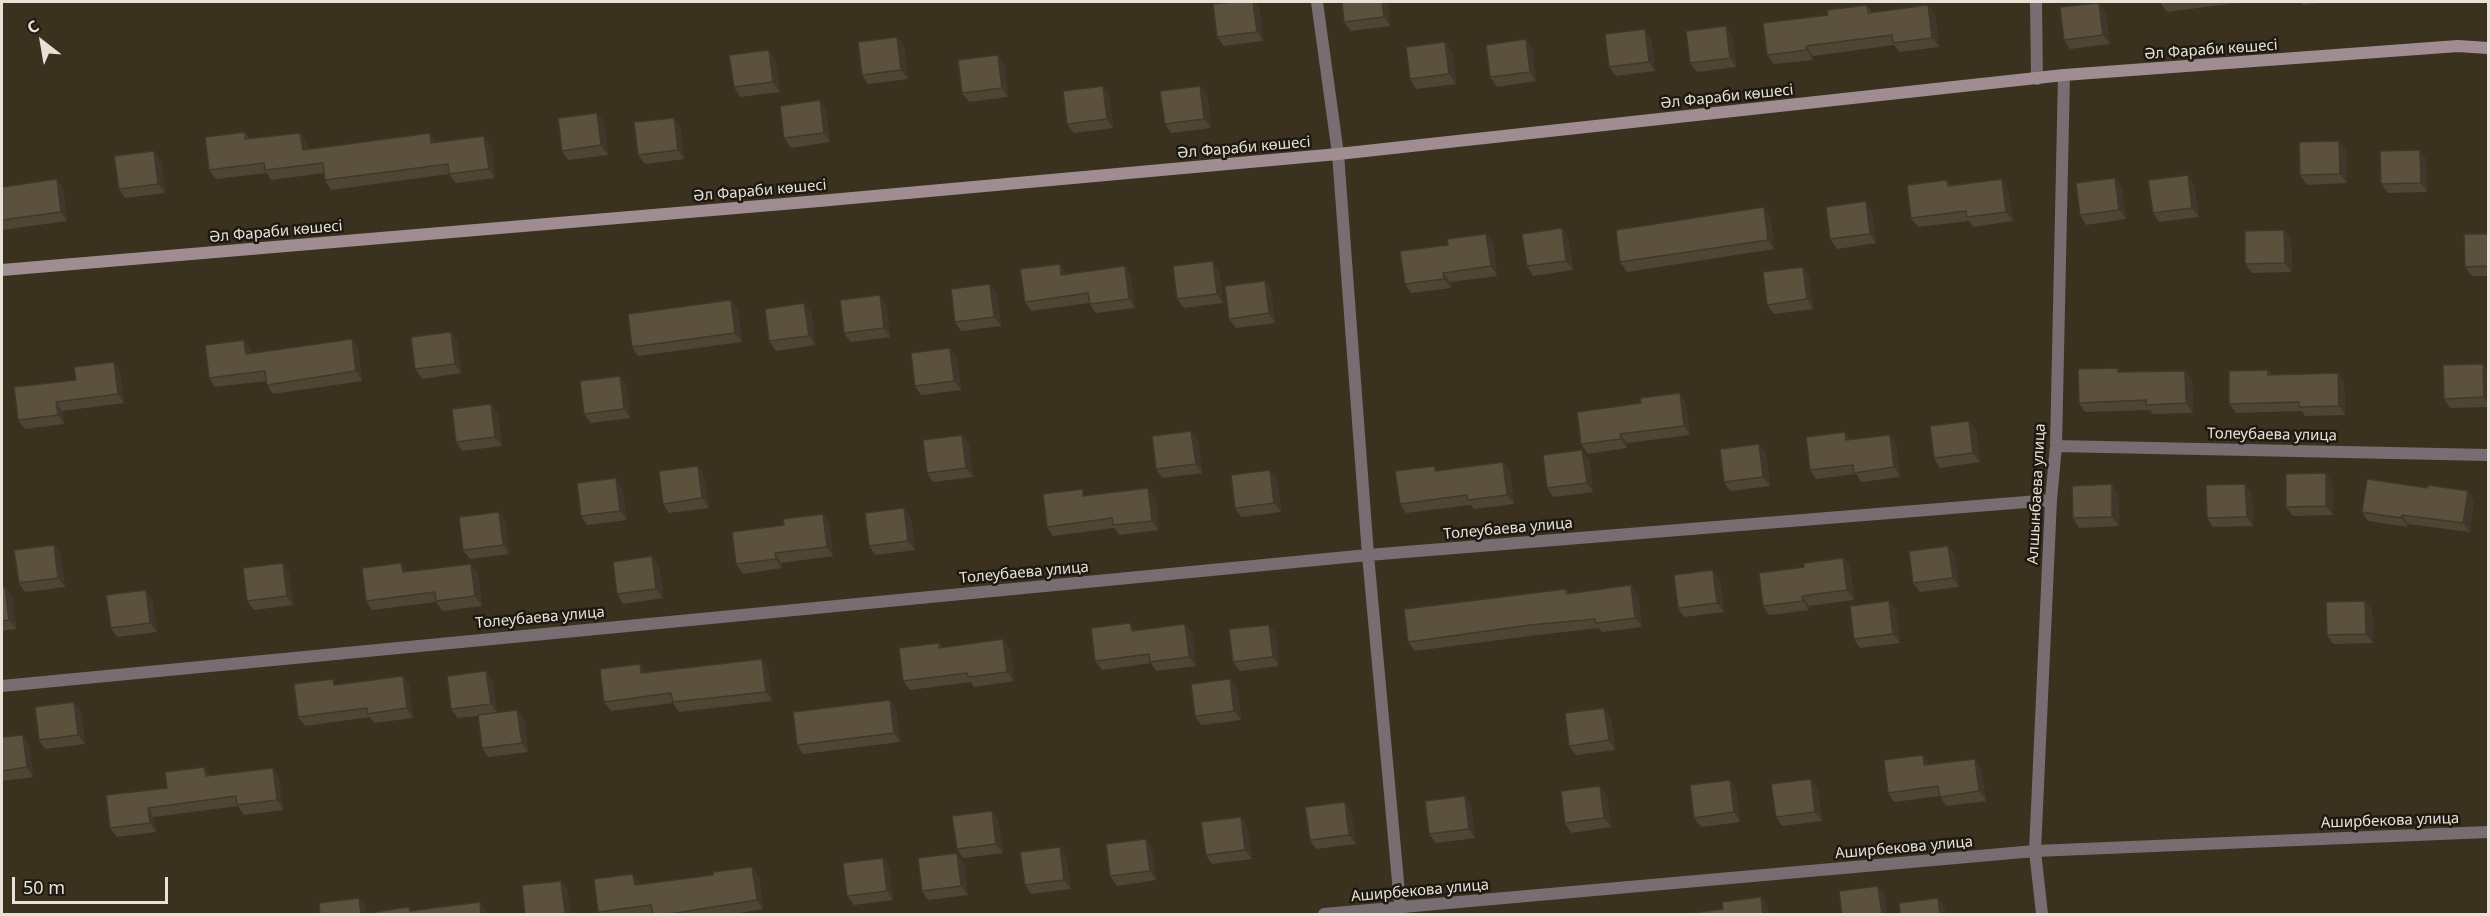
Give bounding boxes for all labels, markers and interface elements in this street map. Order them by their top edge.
north arrow [12,12,72,72]
text: С [23,14,43,39]
street label: Әл Фараби көшесі [2144,36,2278,64]
street label: Әл Фараби көшесі [1660,81,1794,113]
street label: Әл Фараби көшесі [1177,133,1311,163]
street label: Әл Фараби көшесі [693,176,827,206]
street label: Әл Фараби көшесі [209,217,343,247]
street label: Алшынбаева улица [2024,423,2050,565]
street label: Толеубаева улица [2207,425,2337,445]
street label: Толеубаева улица [1443,514,1573,544]
street label: Толеубаева улица [959,558,1089,588]
street label: Толеубаева улица [475,603,605,633]
street label: Аширбекова улица [2321,810,2459,832]
street label: Аширбекова улица [1834,833,1974,863]
scale bar [15,865,171,903]
text: 50 m [23,875,65,899]
street label: Аширбекова улица [1350,876,1490,906]

